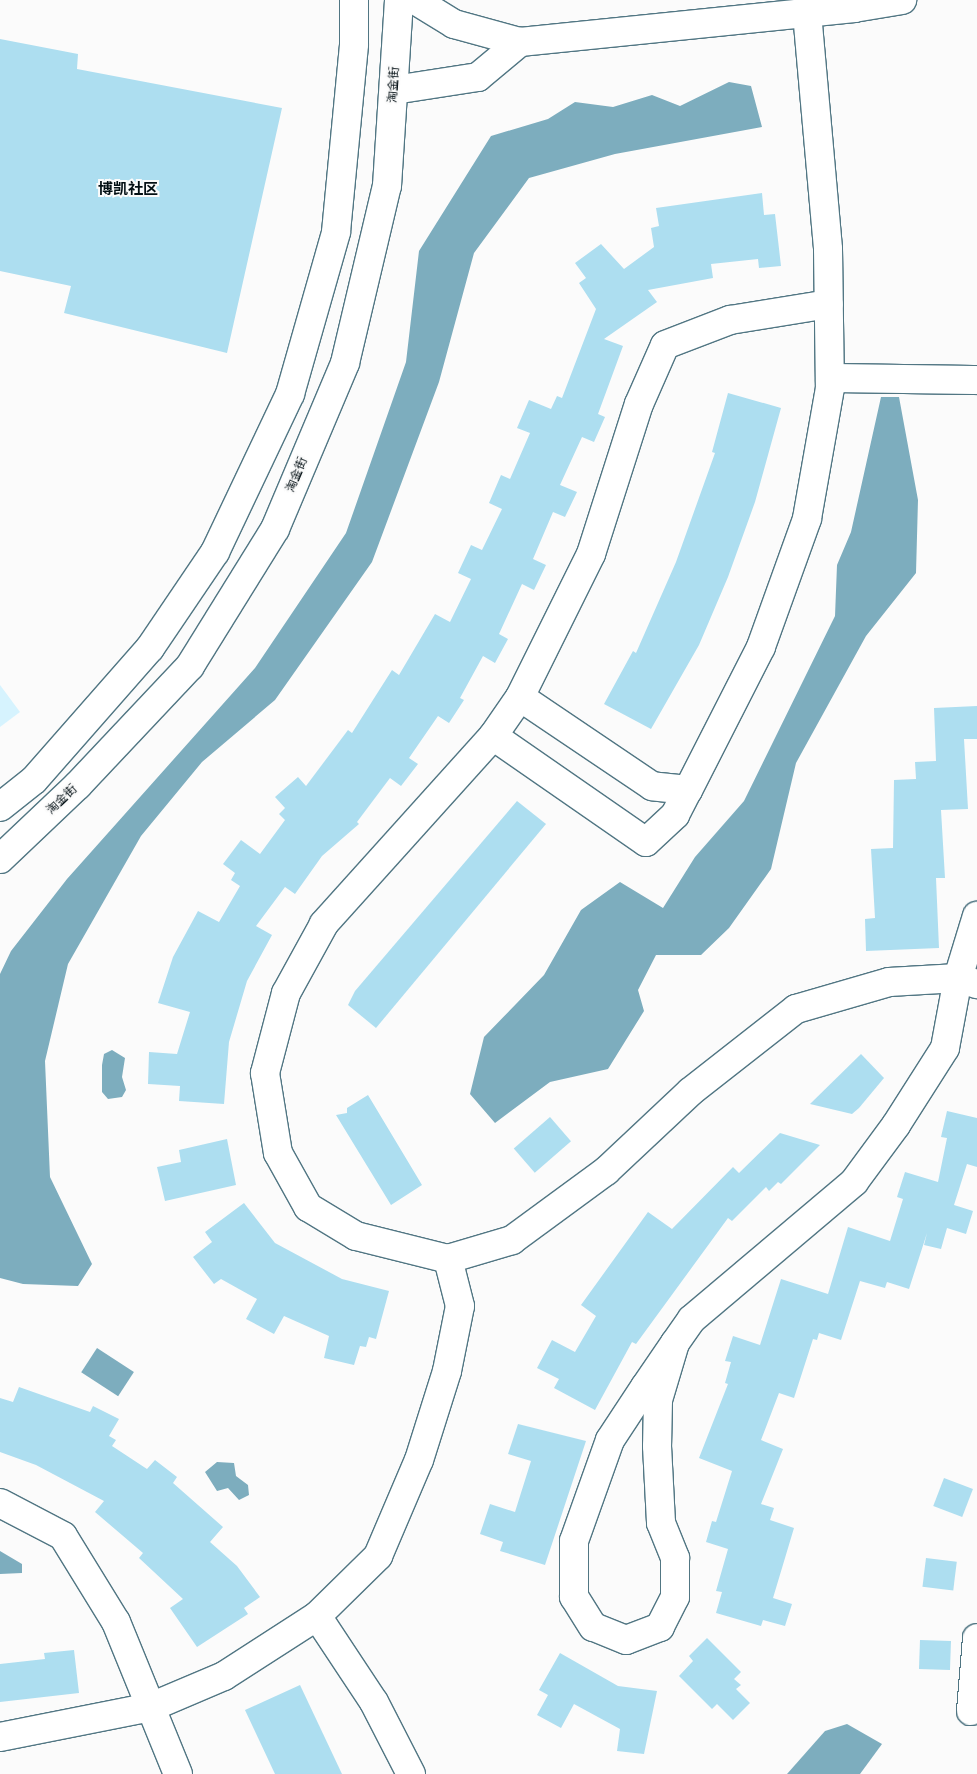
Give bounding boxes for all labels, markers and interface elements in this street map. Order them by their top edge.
street label: 淘金街 [386,67,402,103]
district label: 博凯社区 [98,181,158,199]
street label: 淘金街 [283,456,311,494]
street label: 淘金街 [44,782,80,818]

